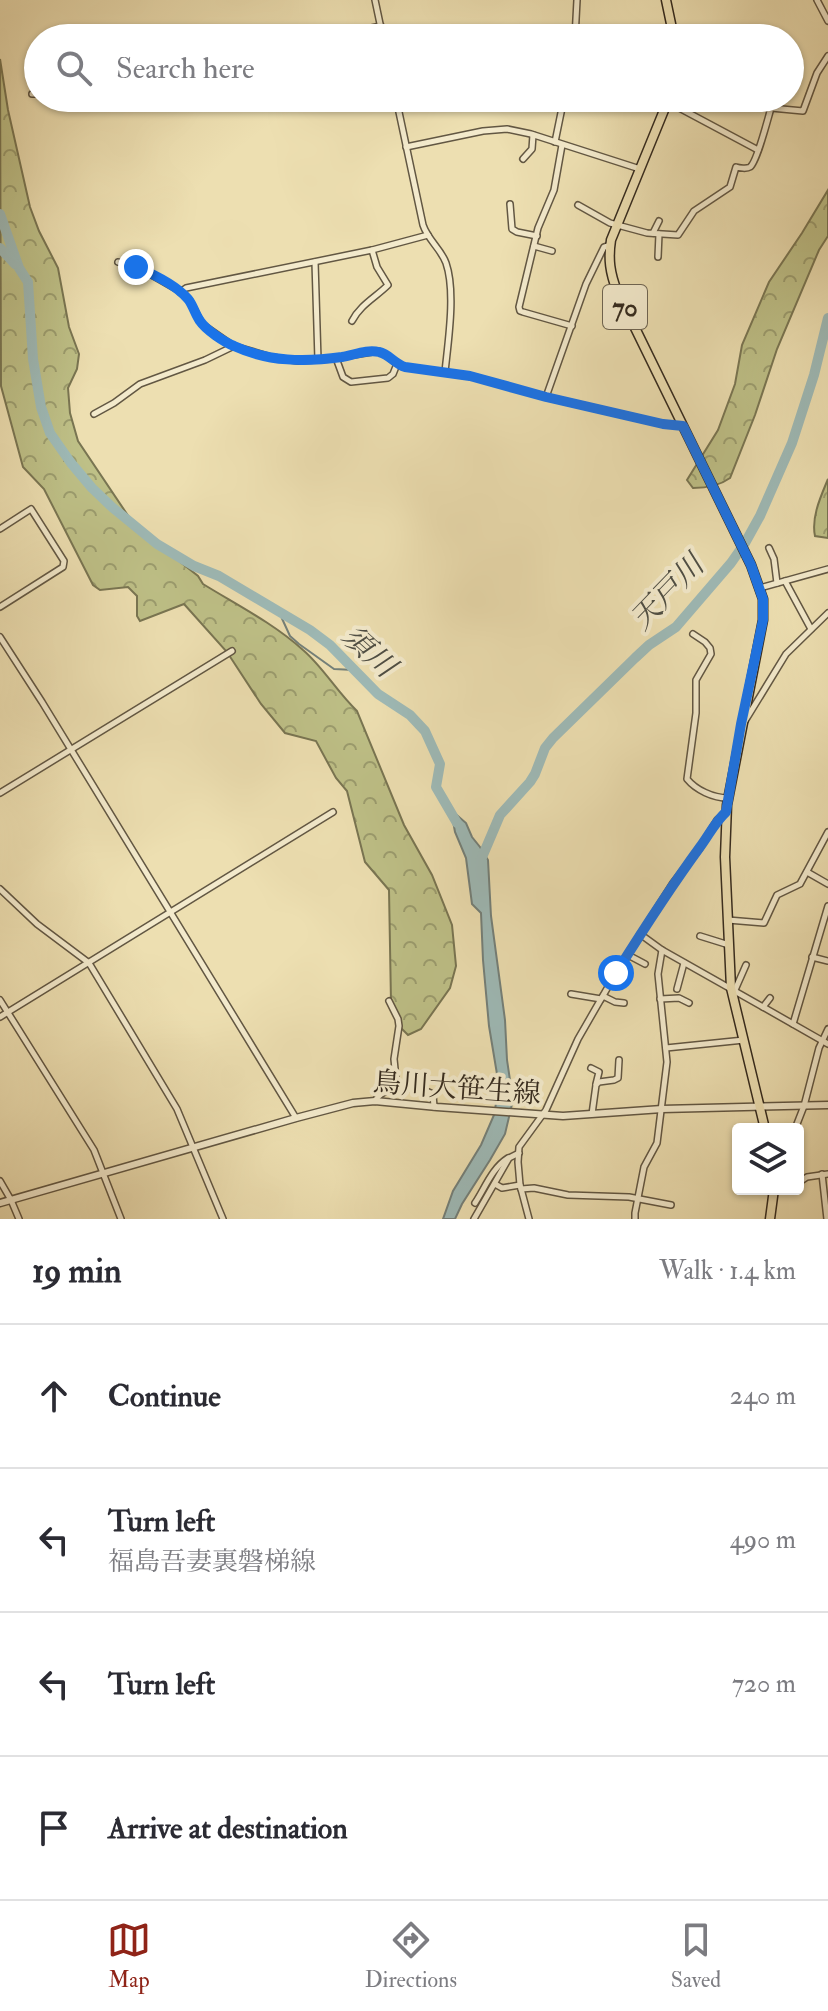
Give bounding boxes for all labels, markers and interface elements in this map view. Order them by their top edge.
search box [24,24,804,112]
icon: search [52,46,96,90]
text: Search here [116,50,255,87]
route end [118,249,154,285]
road number: 70 [603,285,647,329]
water label: 天戸川 [623,545,714,638]
water label: 須川 [334,618,406,687]
route start [598,955,634,991]
street label: 鳥川大笹生線 [372,1065,542,1112]
map controls [732,1123,804,1195]
button: layers [732,1123,804,1195]
text: 19 min [32,1250,122,1293]
text: Walk · 1.4 km [659,1255,796,1287]
icon: ahead [32,1374,76,1418]
text: Continue [108,1378,221,1415]
text: 240 m [730,1380,796,1412]
text: Turn left [108,1503,215,1540]
icon: left [32,1518,76,1562]
text: 490 m [730,1524,796,1556]
text: 福島吾妻裏磐梯線 [108,1546,316,1578]
icon: left [32,1662,76,1706]
text: Turn left [108,1666,215,1703]
text: 720 m [732,1668,796,1700]
icon: arrive [32,1806,76,1850]
text: Arrive at destination [108,1810,348,1847]
tab: Map [107,1918,151,1994]
tab: Directions [365,1918,457,1994]
tab: Saved [671,1918,721,1994]

